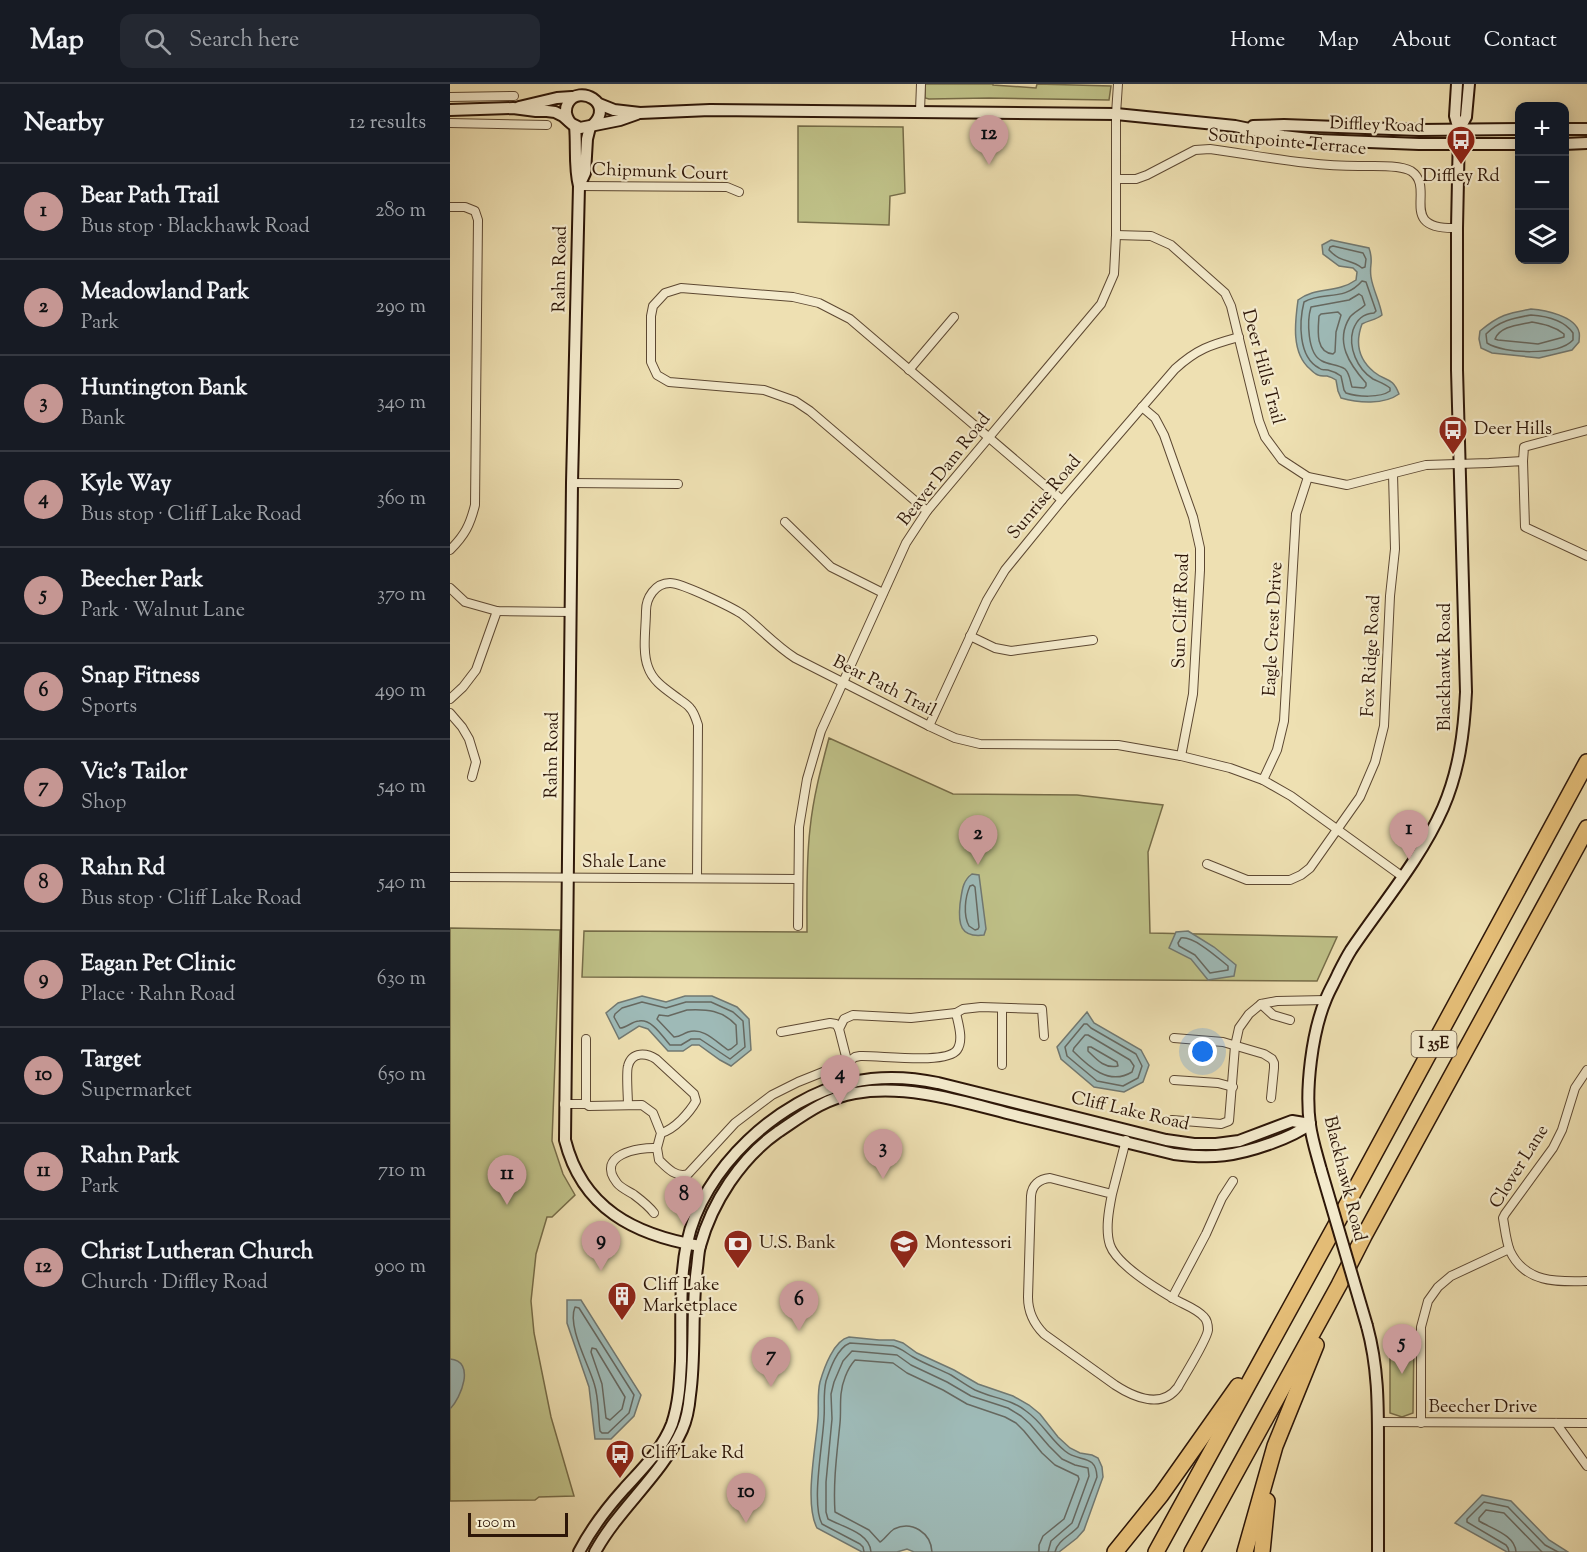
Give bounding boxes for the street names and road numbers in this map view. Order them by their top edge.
street label: Diffley Road [1329,111,1425,141]
street label: Southpointe Terrace [1207,123,1367,163]
street label: Chipmunk Court [591,158,729,188]
street label: Rahn Road [547,225,575,313]
street label: Deer Hills Trail [1234,307,1290,427]
street label: Beaver Dam Road [892,408,998,532]
street label: Sunrise Road [1002,450,1088,546]
street label: Sun Cliff Road [1167,553,1197,669]
street label: Eagle Crest Drive [1257,561,1291,697]
street label: Fox Ridge Road [1356,594,1388,718]
street label: Blackhawk Road [1433,603,1459,731]
street label: Bear Path Trail [828,650,940,724]
street label: Rahn Road [539,711,567,799]
street label: Shale Lane [582,850,666,876]
road number: I 35E [1412,1031,1456,1057]
street label: Cliff Lake Road [1068,1086,1192,1138]
street label: Blackhawk Road [1316,1114,1372,1244]
street label: Clover Lane [1484,1120,1556,1214]
street label: Beecher Drive [1429,1395,1537,1421]

